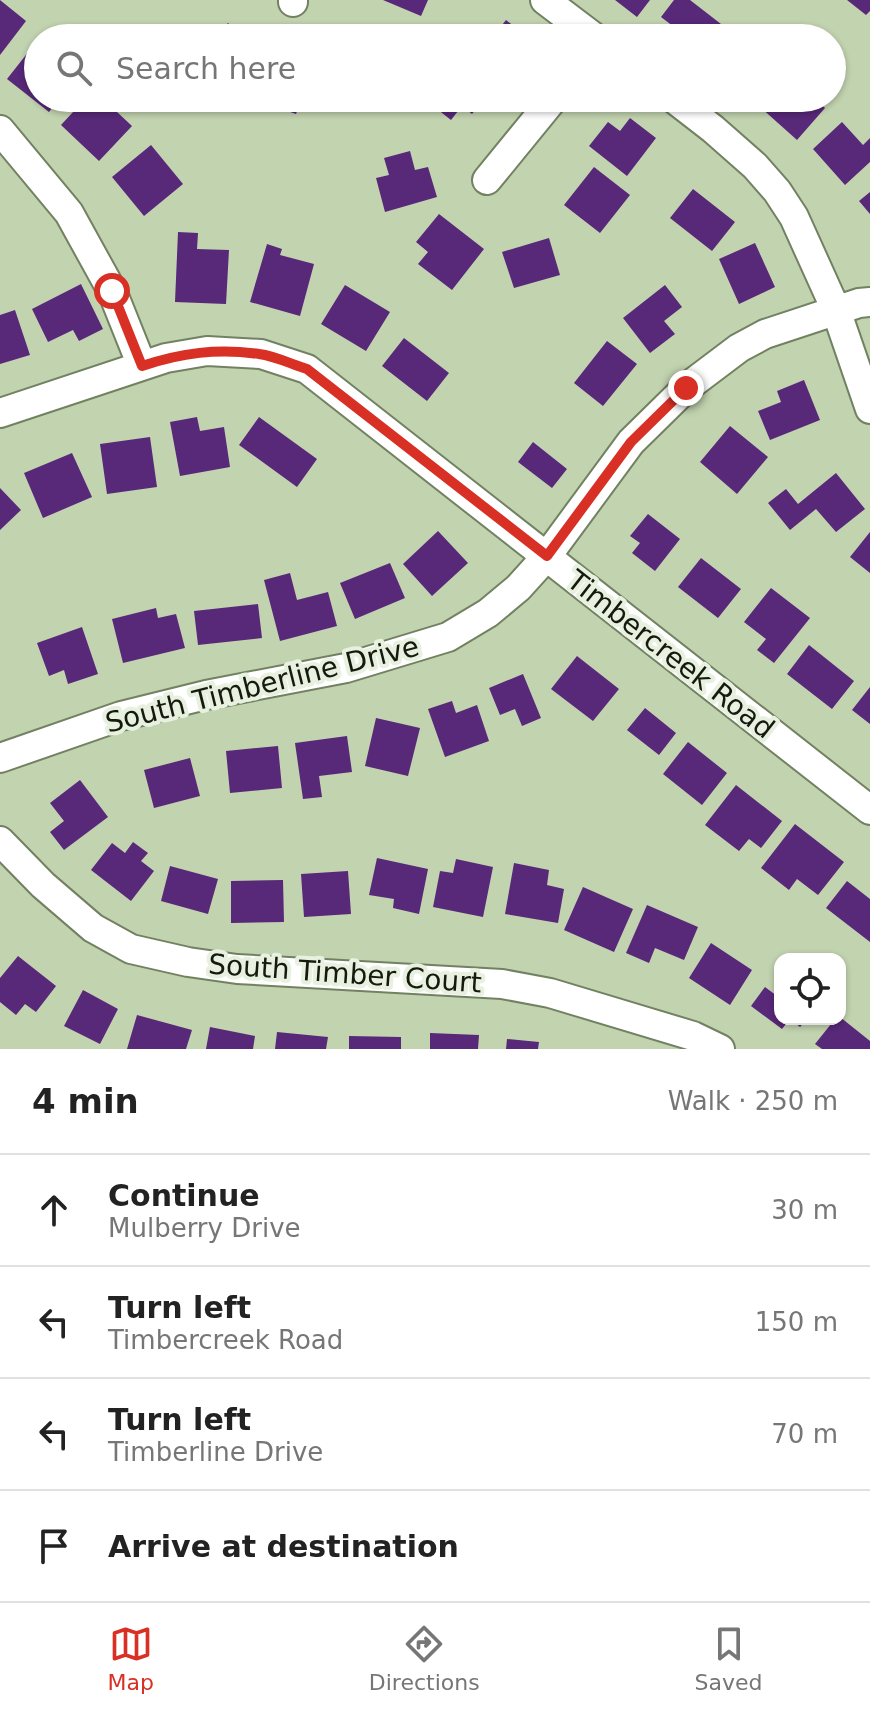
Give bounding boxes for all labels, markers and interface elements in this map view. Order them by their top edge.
search box [24,24,846,112]
icon: search [52,46,96,90]
text: Search here [116,51,296,86]
route start [94,273,130,309]
route end [668,370,704,406]
street label: Timbercreek Road [560,563,781,745]
street label: South Timberline Drive [102,630,422,739]
street label: South Timber Court [207,947,483,1000]
map controls [774,953,846,1025]
button: locate [774,953,846,1025]
text: 4 min [32,1081,139,1121]
text: Walk · 250 m [668,1086,838,1116]
text: Continue [108,1178,260,1213]
icon: ahead [32,1188,76,1232]
text: 30 m [771,1195,838,1225]
text: Mulberry Drive [108,1213,301,1243]
text: Turn left [108,1290,251,1325]
icon: left [32,1300,76,1344]
text: 150 m [755,1307,838,1337]
text: Timbercreek Road [108,1325,343,1355]
text: Turn left [108,1402,251,1437]
icon: left [32,1412,76,1456]
text: 70 m [771,1419,838,1449]
text: Timberline Drive [108,1437,323,1467]
icon: arrive [32,1524,76,1568]
text: Arrive at destination [108,1529,459,1564]
tab: Map [107,1622,154,1695]
tab: Directions [369,1622,480,1695]
tab: Saved [695,1622,763,1695]

